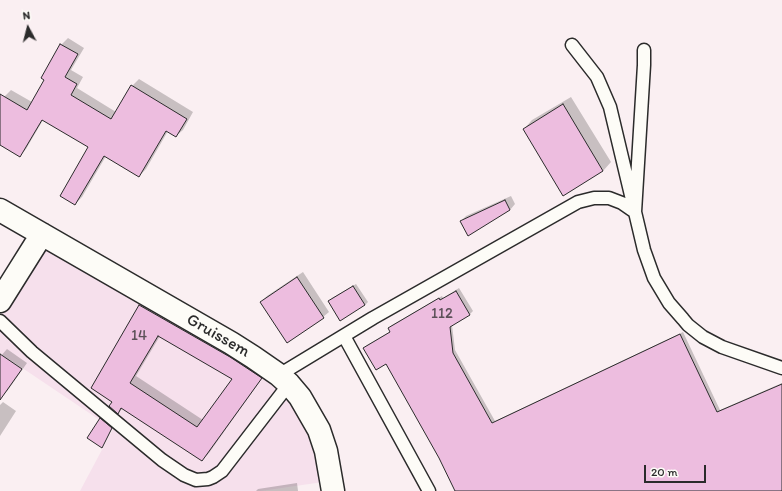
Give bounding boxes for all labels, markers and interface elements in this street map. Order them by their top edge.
north arrow [8,8,48,48]
text: N [22,9,31,22]
house number: 112 [431,305,453,323]
street label: Gruissem [183,310,253,362]
house number: 14 [131,327,147,345]
scale bar [646,457,708,483]
text: 20 m [651,465,678,479]

